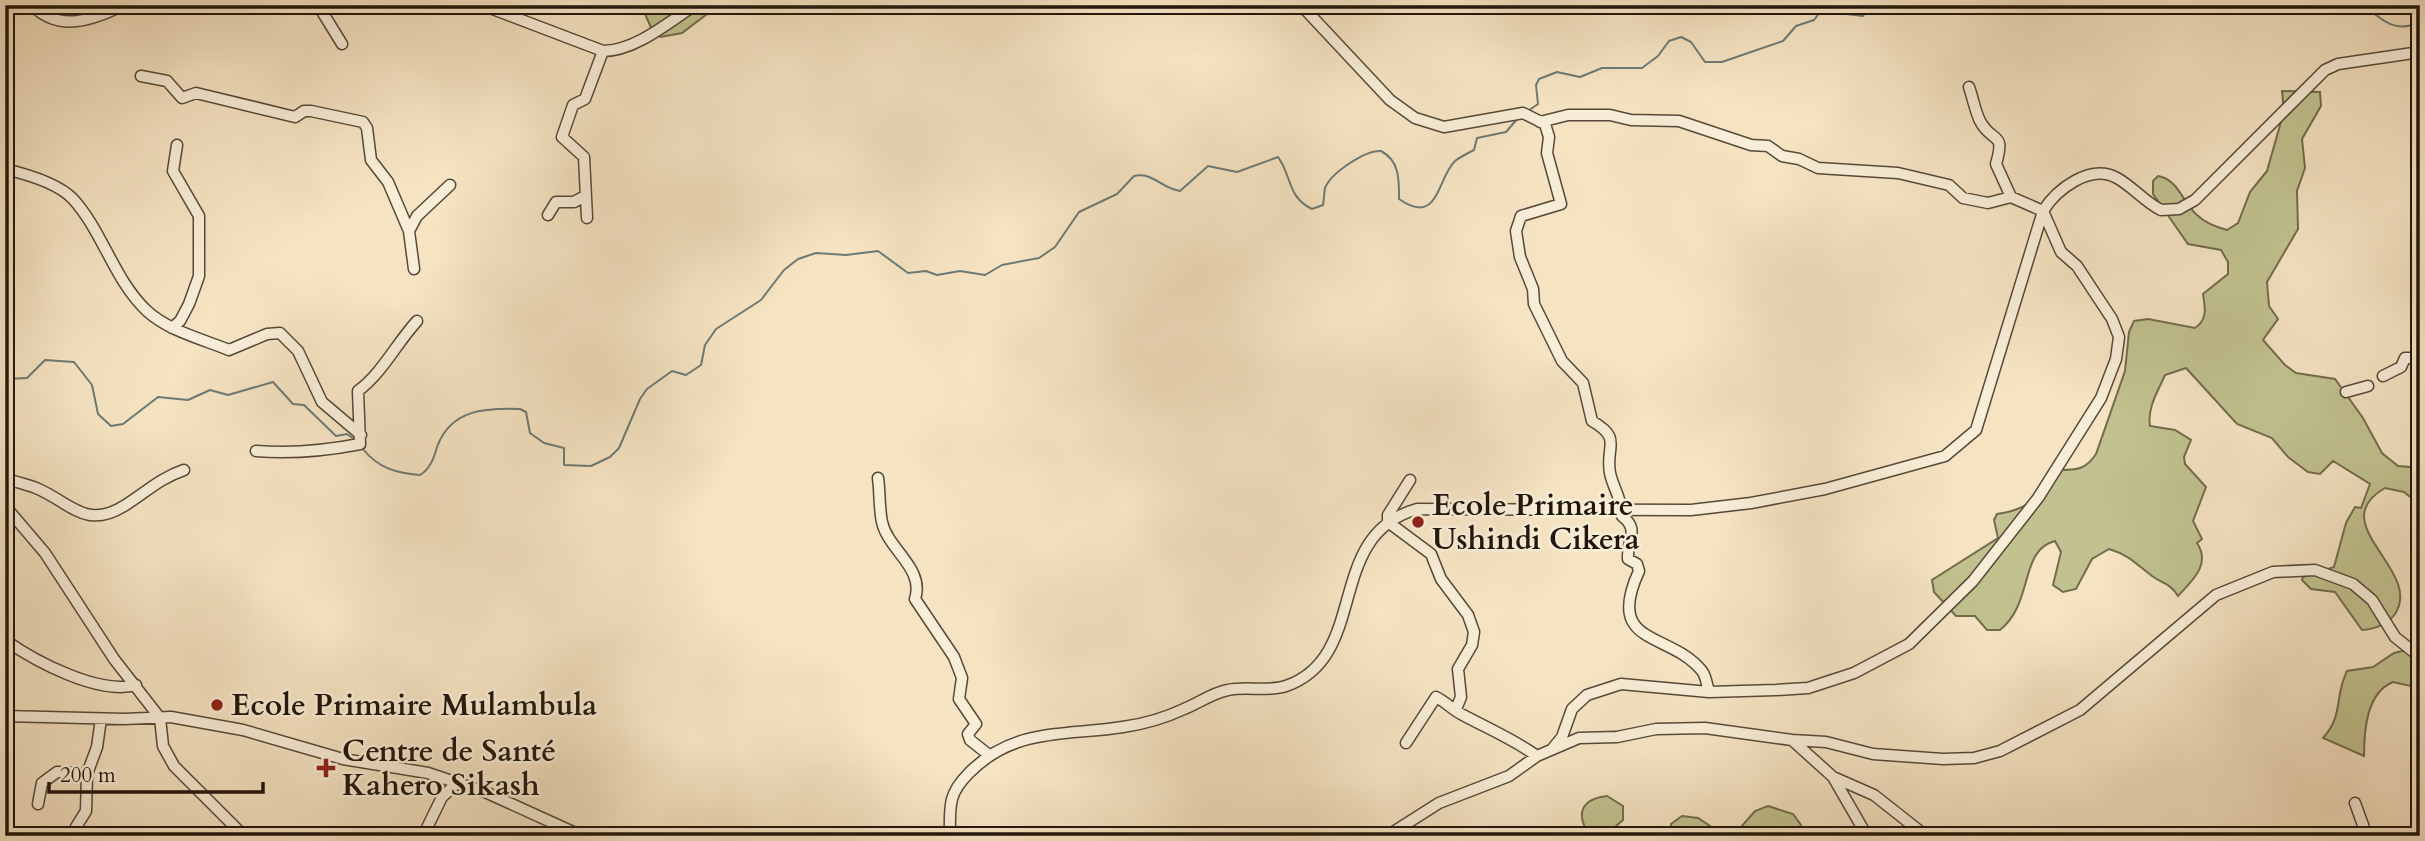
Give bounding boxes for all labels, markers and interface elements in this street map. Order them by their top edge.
place label: Ecole Primaire Ushindi Cikera [1432,485,1640,560]
marker: Ecole Primaire Ushindi Cikera [1410,514,1426,530]
place label: Ecole Primaire Mulambula [231,685,597,726]
marker: Ecole Primaire Mulambula [209,697,225,713]
place label: Centre de Santé Kahero Sikash [342,731,556,806]
scale bar [49,750,262,794]
marker: Centre de Santé Kahero Sikash [316,758,336,778]
text: 200 m [60,761,116,790]

